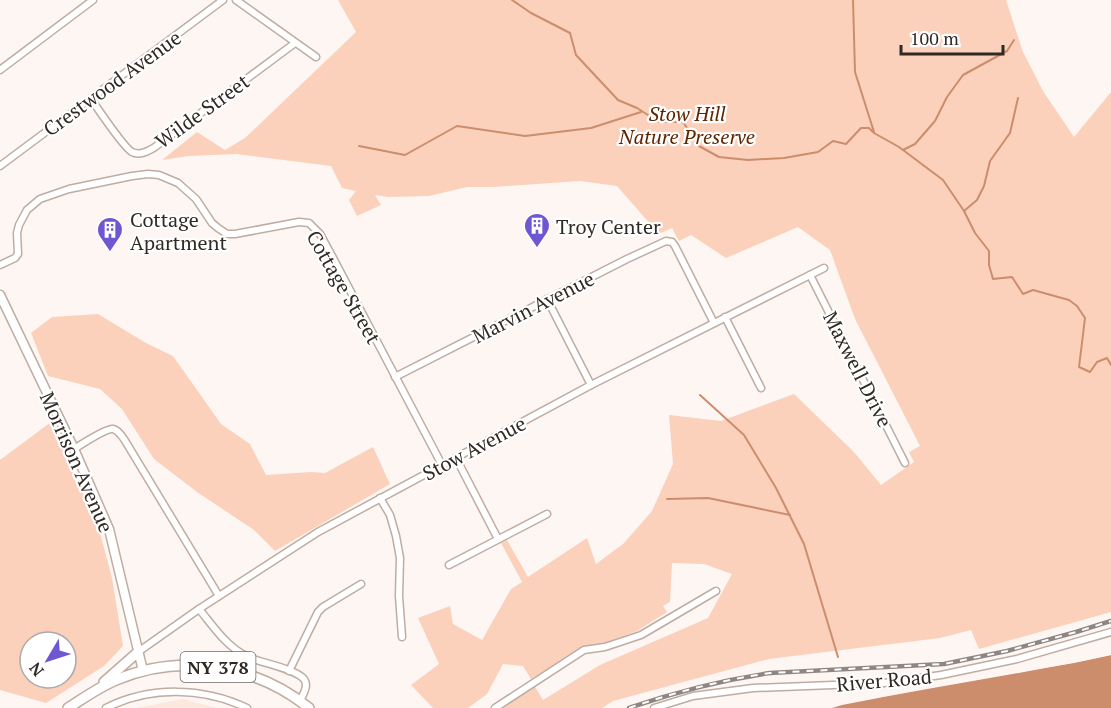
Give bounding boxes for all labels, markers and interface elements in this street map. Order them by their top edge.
scale bar [901,18,1003,56]
street label: Crestwood Avenue [38,24,186,142]
text: 100 m [910,26,959,50]
street label: Wilde Street [150,67,255,154]
park label: Stow Hill Nature Preserve [618,100,755,150]
place label: Cottage Apartment [130,206,227,256]
building icon: Troy Center [522,211,552,249]
place label: Troy Center [556,213,661,240]
building icon: Cottage Apartment [95,215,125,253]
street label: Cottage Street [301,225,388,349]
street label: Marvin Avenue [467,265,599,349]
street label: Maxwell Drive [817,306,899,432]
street label: Morrison Avenue [34,387,120,537]
street label: Stow Avenue [418,409,530,487]
north arrow [18,630,78,690]
road number: NY 378 [180,652,256,682]
text: N [24,658,49,681]
street label: River Road [835,662,933,698]

